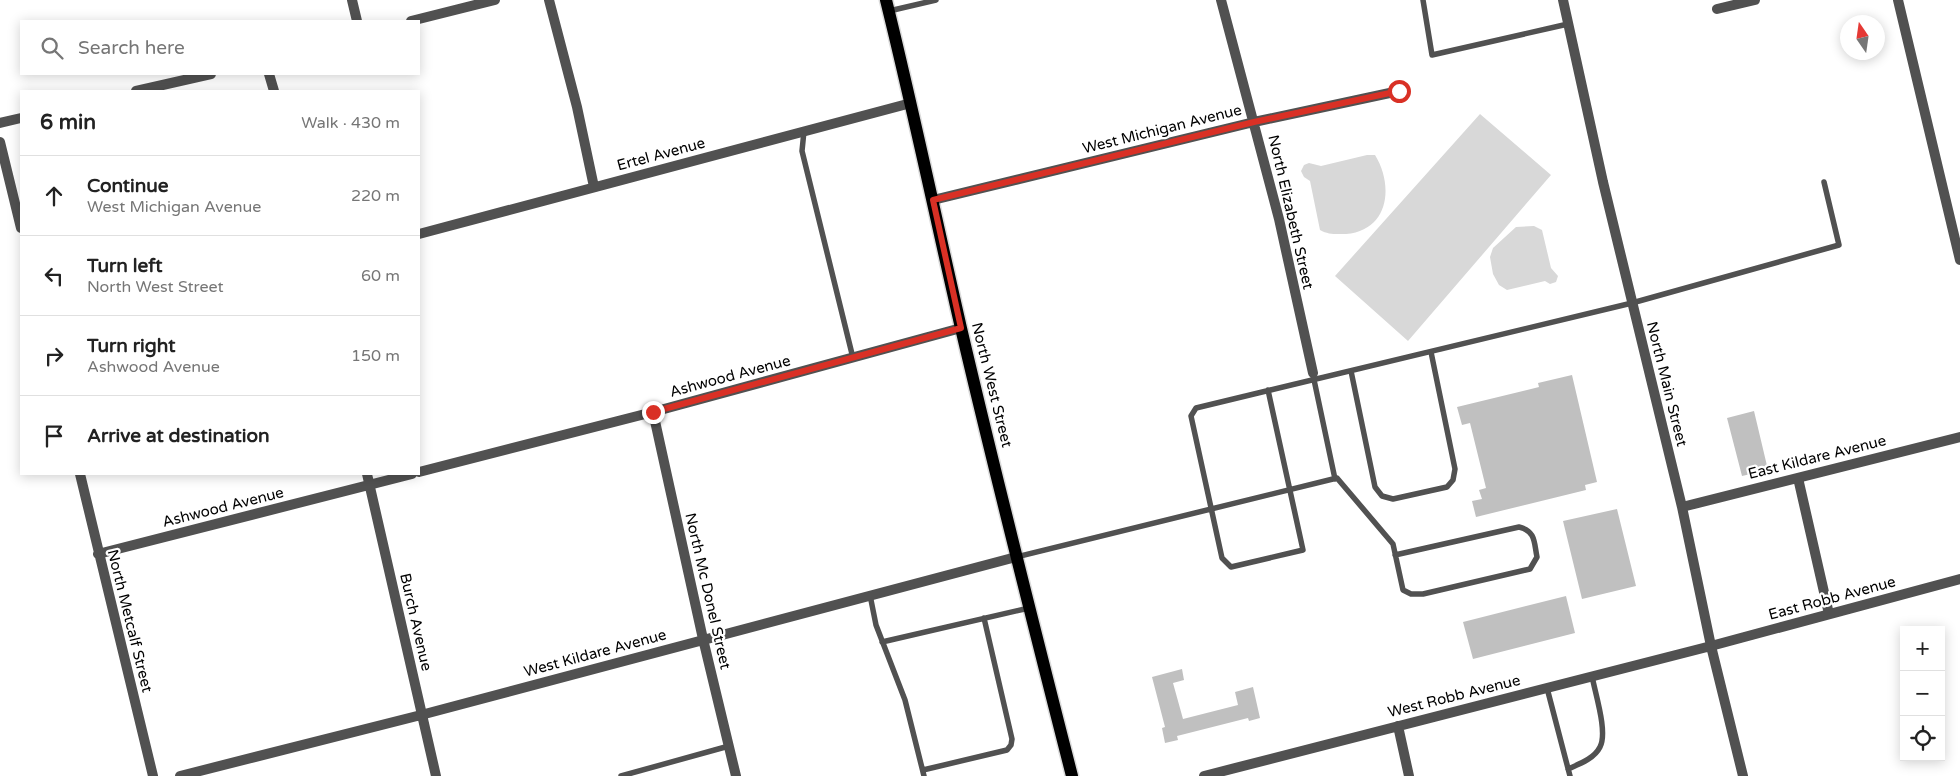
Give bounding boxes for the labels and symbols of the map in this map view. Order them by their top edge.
north arrow [1840,15,1885,60]
route start [1388,80,1411,103]
street label: West Michigan Avenue [1081,101,1243,157]
street label: North Elizabeth Street [1264,133,1318,291]
street label: Ertel Avenue [615,134,707,174]
street label: North Main Street [1643,320,1691,449]
street label: North West Street [968,321,1016,450]
street label: Ashwood Avenue [668,351,792,401]
route end [642,401,665,424]
street label: East Kildare Avenue [1746,431,1888,483]
street label: Ashwood Avenue [160,483,286,531]
street label: North Mc Donel Street [681,511,735,671]
street label: North Metcalf Street [104,548,157,695]
street label: Burch Avenue [396,571,436,673]
street label: East Robb Avenue [1766,572,1898,624]
street label: West Kildare Avenue [522,625,668,681]
street label: West Robb Avenue [1386,671,1522,721]

